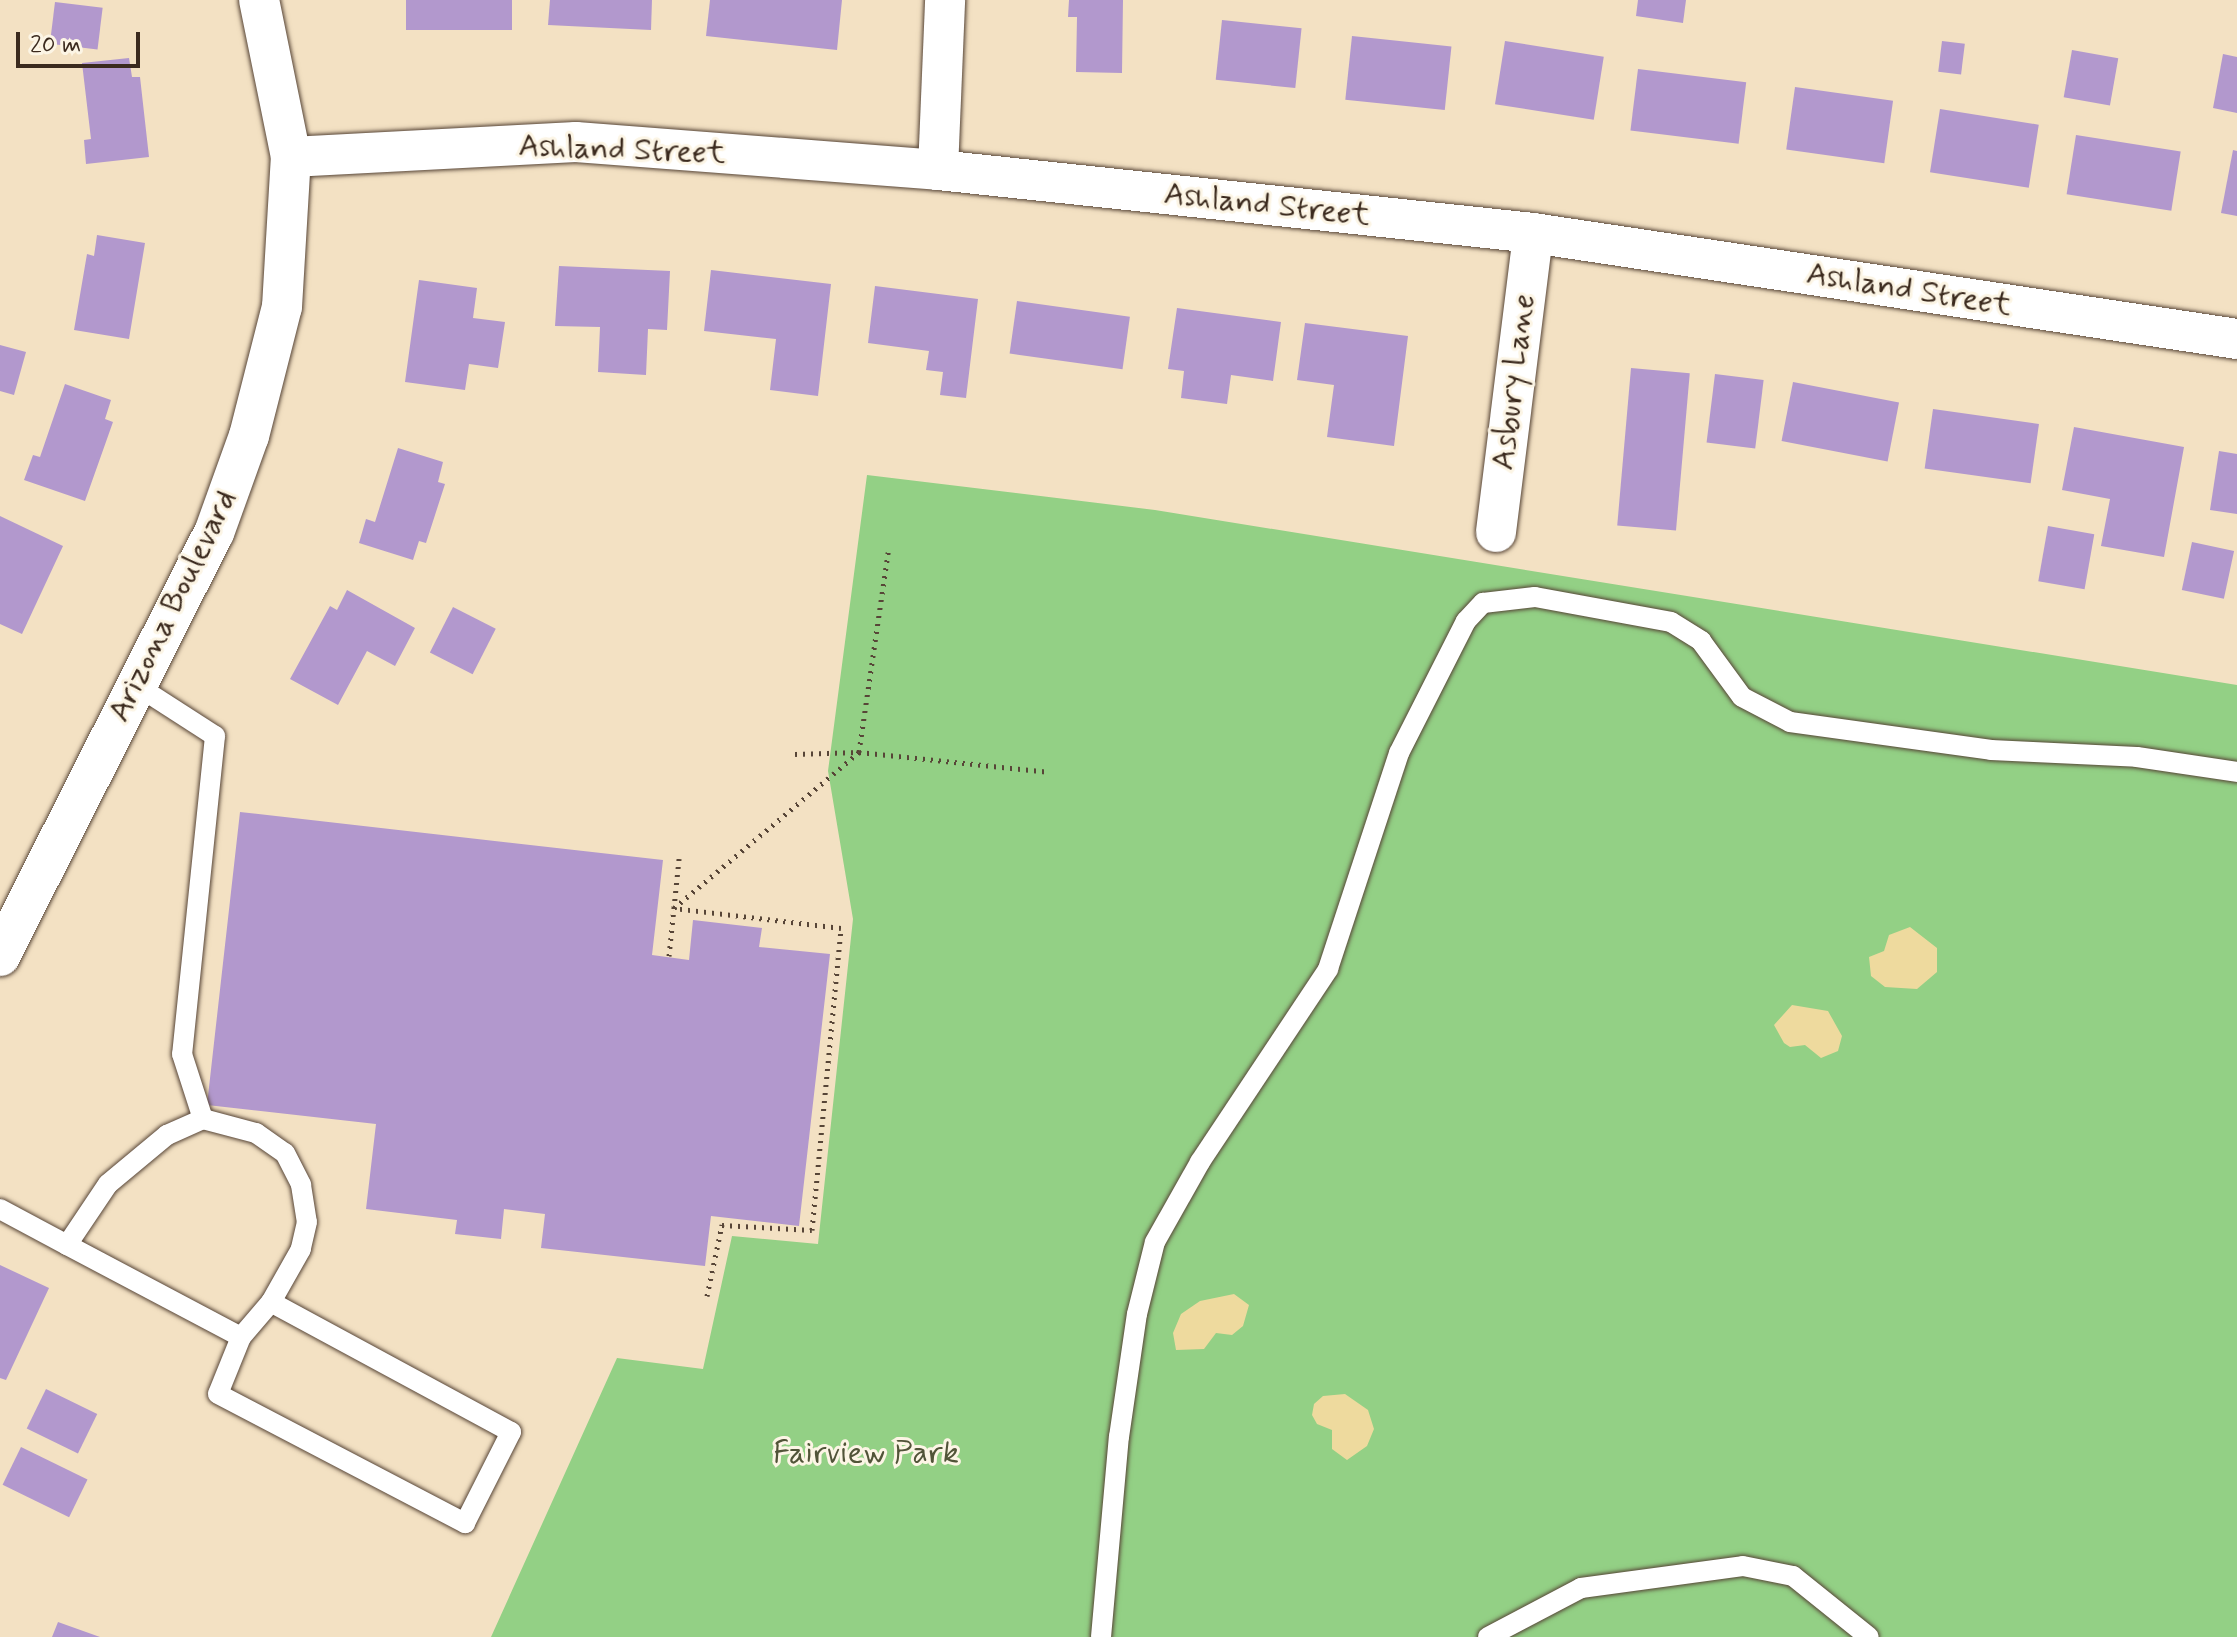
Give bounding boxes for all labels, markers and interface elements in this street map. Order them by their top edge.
scale bar [20,16,144,66]
text: 20 m [30,30,81,61]
street label: Ashland Street [518,127,726,173]
street label: Ashland Street [1162,175,1372,235]
street label: Ashland Street [1804,255,2014,325]
street label: Asbury Lane [1484,294,1544,470]
street label: Arizona Boulevard [101,486,245,726]
park label: Fairview Park [774,1434,958,1472]

